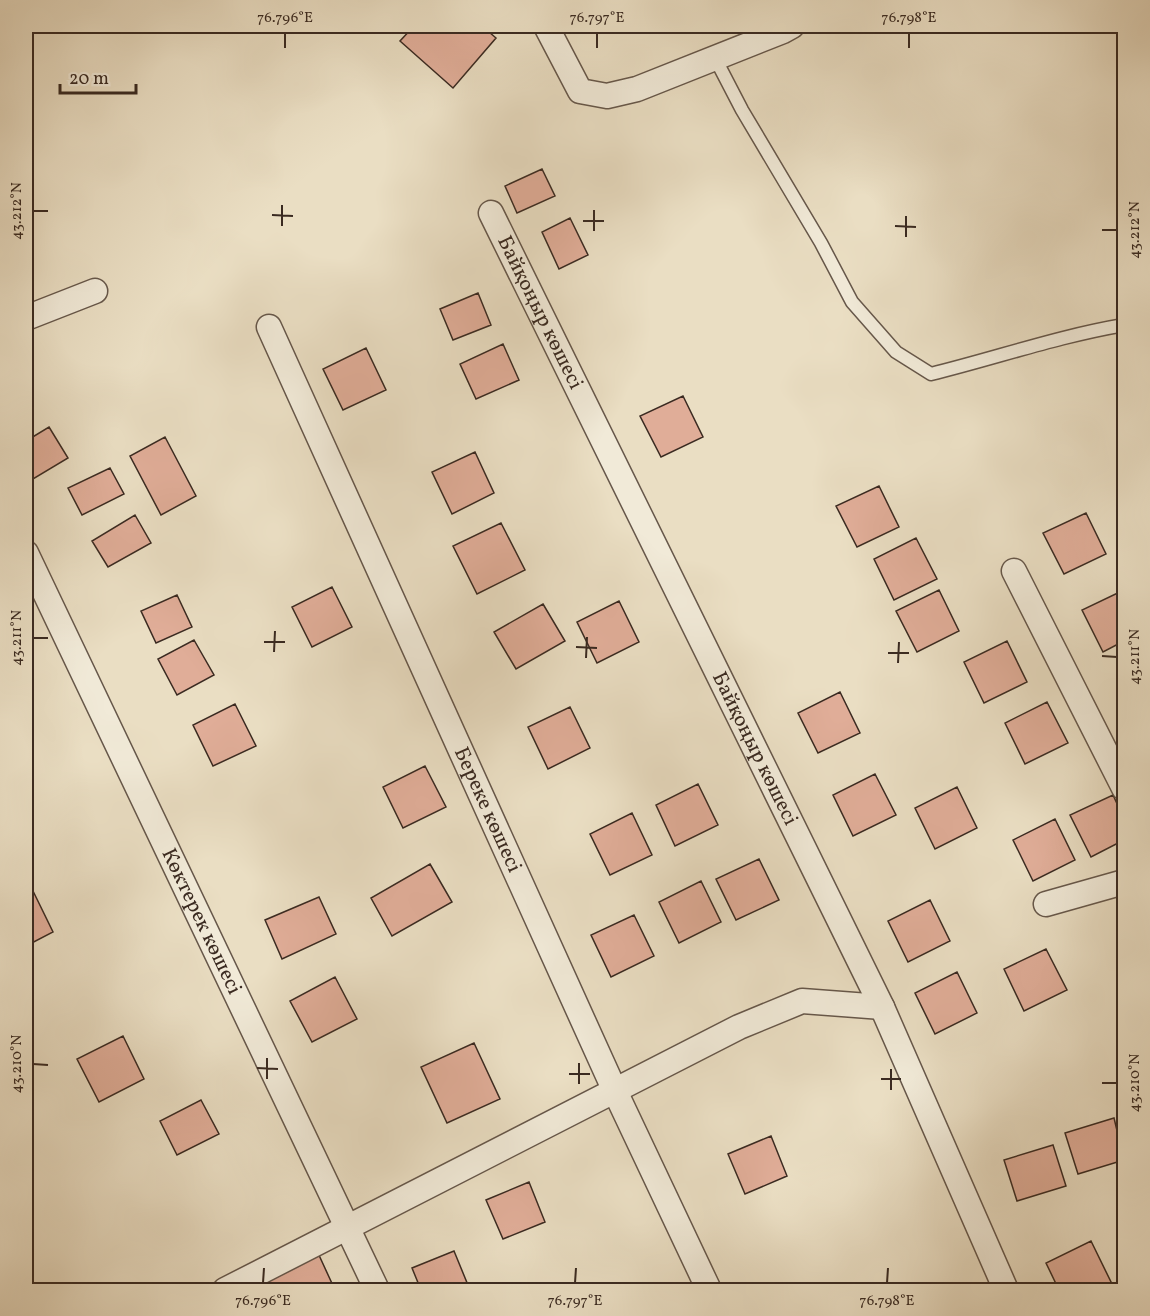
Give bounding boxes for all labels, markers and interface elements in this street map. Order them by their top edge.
text: 76.796°E [257,8,313,29]
text: 76.797°E [570,8,624,29]
text: 76.798°E [881,8,937,29]
scale bar [60,57,136,95]
text: 20 m [69,67,109,92]
text: 43.212°N [7,182,28,240]
text: 43.212°N [1125,201,1146,259]
street label: Байқоңыр көшесі [490,231,590,394]
text: 43.211°N [7,610,28,666]
text: 43.211°N [1125,629,1146,685]
street label: Байқоңыр көшесі [705,667,805,830]
street label: Береке көшесі [447,742,529,877]
street label: Көктерек көшесі [154,843,249,999]
text: 43.210°N [7,1035,28,1093]
text: 43.210°N [1125,1054,1146,1112]
text: 76.796°E [235,1291,291,1312]
text: 76.797°E [548,1291,602,1312]
text: 76.798°E [859,1291,915,1312]

